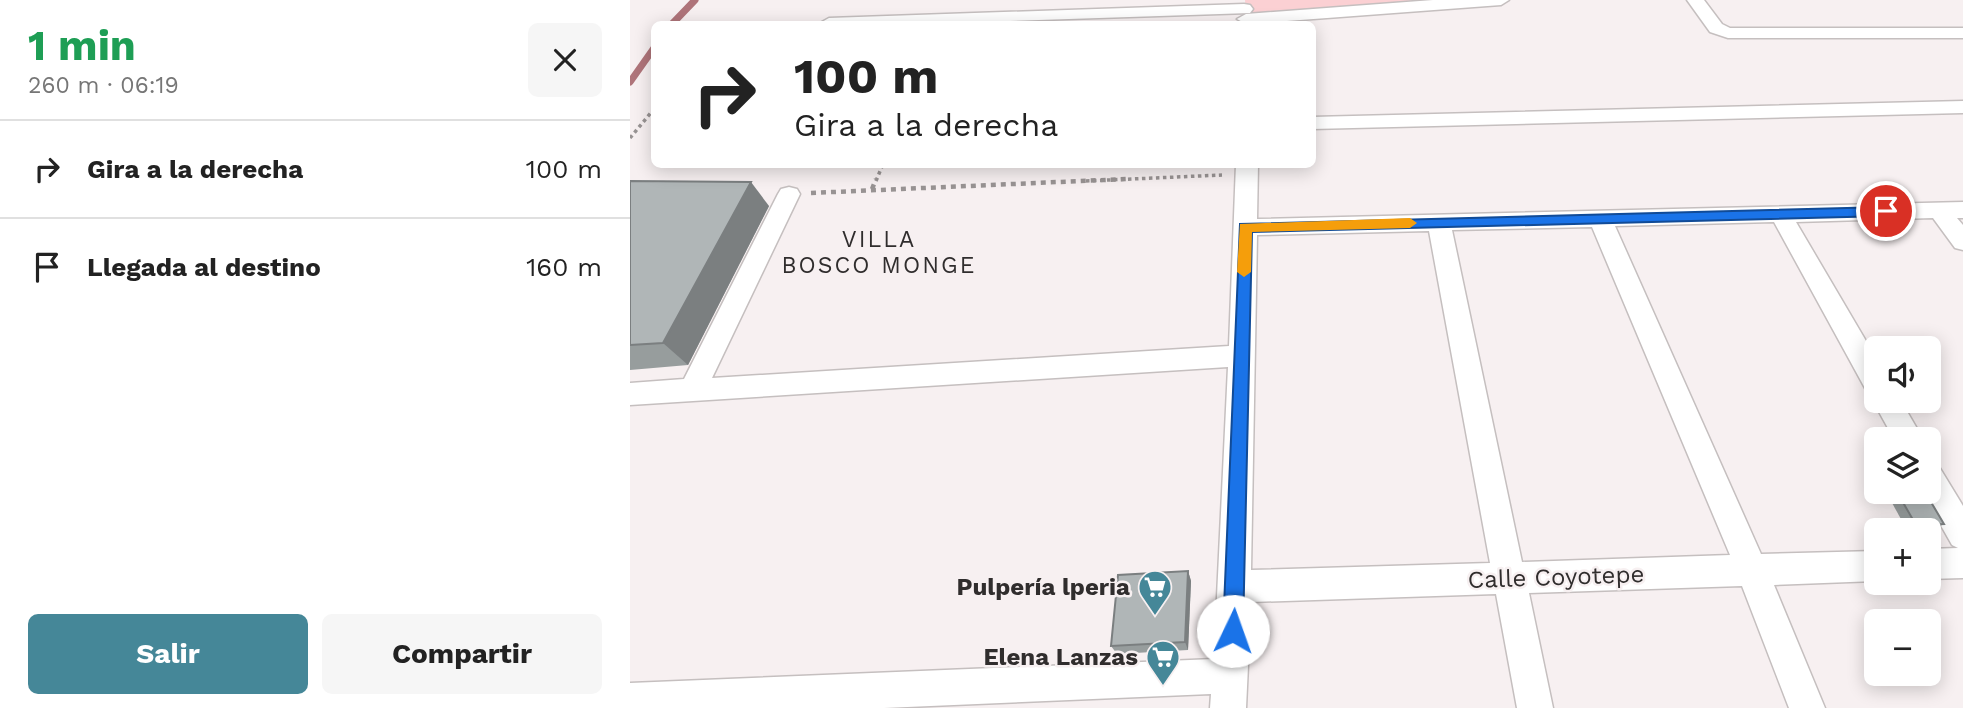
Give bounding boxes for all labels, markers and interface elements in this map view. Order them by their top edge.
text: 1 min [28,21,136,70]
button: close [528,23,602,97]
text: 100 m [794,47,938,105]
icon: right [679,49,770,140]
text: 260 m · 06:19 [28,72,179,99]
text: Gira a la derecha [794,106,1058,144]
icon: right [28,150,66,188]
text: Gira a la derecha [87,154,303,184]
text: 100 m [526,154,602,184]
pin [1856,181,1916,241]
icon: arrive [1867,192,1905,230]
district label: VILLA BOSCO MONGE [782,226,976,279]
icon: arrive [28,248,66,286]
text: Llegada al destino [87,252,321,282]
text: 160 m [526,252,602,282]
map controls [1864,336,1941,686]
button: sound [1864,336,1941,413]
button: layers [1864,427,1941,504]
button: + [1864,518,1941,595]
street label: Calle Coyotepe [1467,560,1645,594]
supermarket icon: Pulpería lperia [1136,568,1174,617]
place label: Pulpería lperia [956,573,1130,601]
position arrow [1196,594,1270,668]
button: − [1864,609,1941,686]
button: Salir [28,614,308,694]
button: Compartir [322,614,602,694]
supermarket icon: Elena Lanzas [1144,638,1182,687]
place label: Elena Lanzas [983,643,1138,671]

